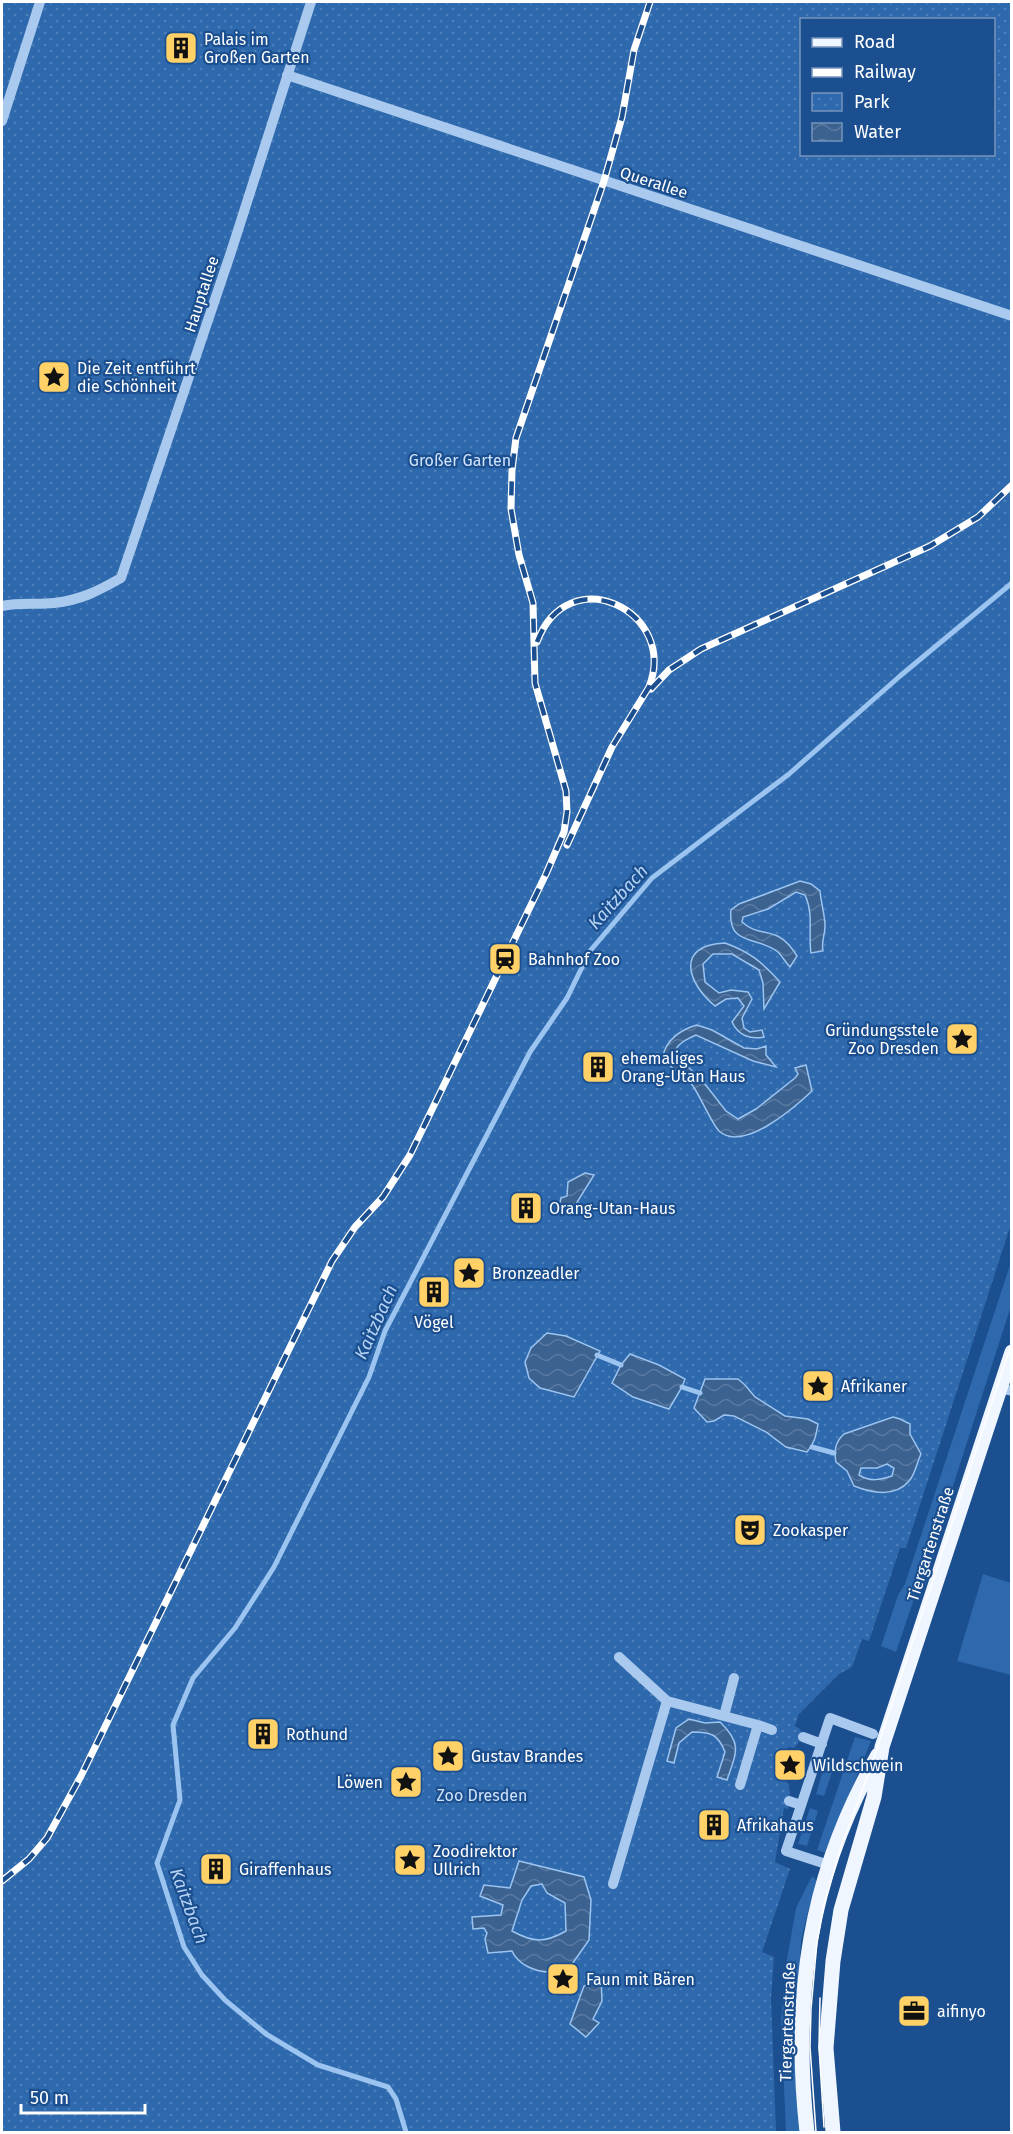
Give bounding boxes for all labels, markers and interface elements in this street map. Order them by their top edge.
legend [800,18,995,156]
building icon: Palais im Großen Garten [163,30,199,66]
place label: Palais im Großen Garten [204,30,310,67]
text: Road [854,31,896,53]
text: Railway [854,61,916,83]
text: Park [854,91,890,113]
text: Water [854,121,901,143]
street label: Querallee [618,163,690,202]
street label: Hauptallee [180,253,223,335]
place icon: Die Zeit entführt die Schönheit [36,359,72,395]
place label: Die Zeit entführt die Schönheit [77,359,196,396]
park label: Großer Garten [409,451,511,470]
water label: Kaitzbach [583,860,653,934]
station icon: Bahnhof Zoo [487,941,523,977]
place label: Bahnhof Zoo [528,950,620,969]
place label: Gründungsstele Zoo Dresden [825,1021,939,1058]
place icon: Gründungsstele Zoo Dresden [944,1021,980,1057]
building icon: ehemaliges Orang-Utan Haus [580,1049,616,1085]
place label: ehemaliges Orang-Utan Haus [621,1049,745,1086]
building icon: Orang-Utan-Haus [508,1190,544,1226]
place label: Orang-Utan-Haus [549,1199,676,1218]
place icon: Bronzeadler [451,1255,487,1291]
place label: Bronzeadler [492,1264,580,1283]
building icon: Vögel [416,1274,452,1310]
water label: Kaitzbach [350,1281,402,1363]
place label: Vögel [414,1313,454,1332]
place icon: Afrikaner [800,1368,836,1404]
place label: Afrikaner [841,1377,908,1396]
street label: Tiergartenstraße [903,1484,958,1604]
theatre icon: Zookasper [732,1512,768,1548]
place label: Zookasper [773,1521,849,1540]
building icon: Rothund [245,1716,281,1752]
place label: Rothund [286,1725,348,1744]
place icon: Gustav Brandes [430,1738,466,1774]
place label: Gustav Brandes [471,1747,583,1766]
place icon: Wildschwein [772,1747,808,1783]
place label: Wildschwein [813,1756,903,1775]
place icon: Löwen [388,1764,424,1800]
place label: Löwen [337,1773,383,1792]
park label: Zoo Dresden [437,1786,527,1805]
building icon: Afrikahaus [696,1807,732,1843]
place label: Afrikahaus [737,1816,814,1835]
place icon: Zoodirektor Ullrich [392,1842,428,1878]
place label: Zoodirektor Ullrich [433,1842,518,1879]
building icon: Giraffenhaus [198,1851,234,1887]
place label: Giraffenhaus [239,1860,331,1879]
water label: Kaitzbach [165,1865,213,1947]
place icon: Faun mit Bären [545,1961,581,1997]
street label: Tiergartenstraße [776,1962,799,2082]
place label: Faun mit Bären [586,1970,695,1989]
office icon: aifinyo [896,1993,932,2029]
place label: aifinyo [937,2002,986,2021]
scale bar [21,2077,146,2115]
text: 50 m [30,2087,69,2109]

